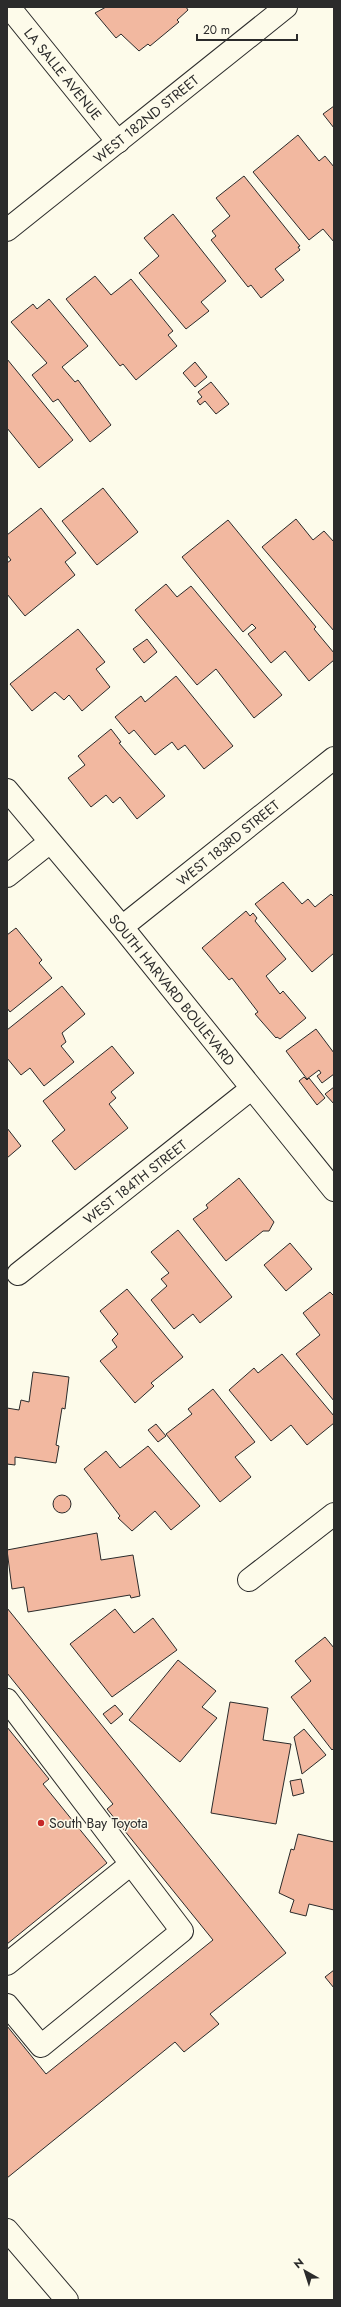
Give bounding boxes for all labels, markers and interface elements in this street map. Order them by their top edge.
scale bar [197,16,297,42]
text: 20 m [203,21,230,39]
street label: LA SALLE AVENUE [19,24,107,124]
street label: WEST 182ND STREET [89,70,203,168]
street label: WEST 183RD STREET [172,795,284,891]
street label: SOUTH HARVARD BOULEVARD [104,910,240,1070]
street label: WEST 184TH STREET [79,1135,191,1229]
place label: South Bay Toyota [49,1813,148,1833]
marker: South Bay Toyota [36,1818,46,1828]
north arrow [285,2251,325,2291]
text: N [290,2254,307,2272]

